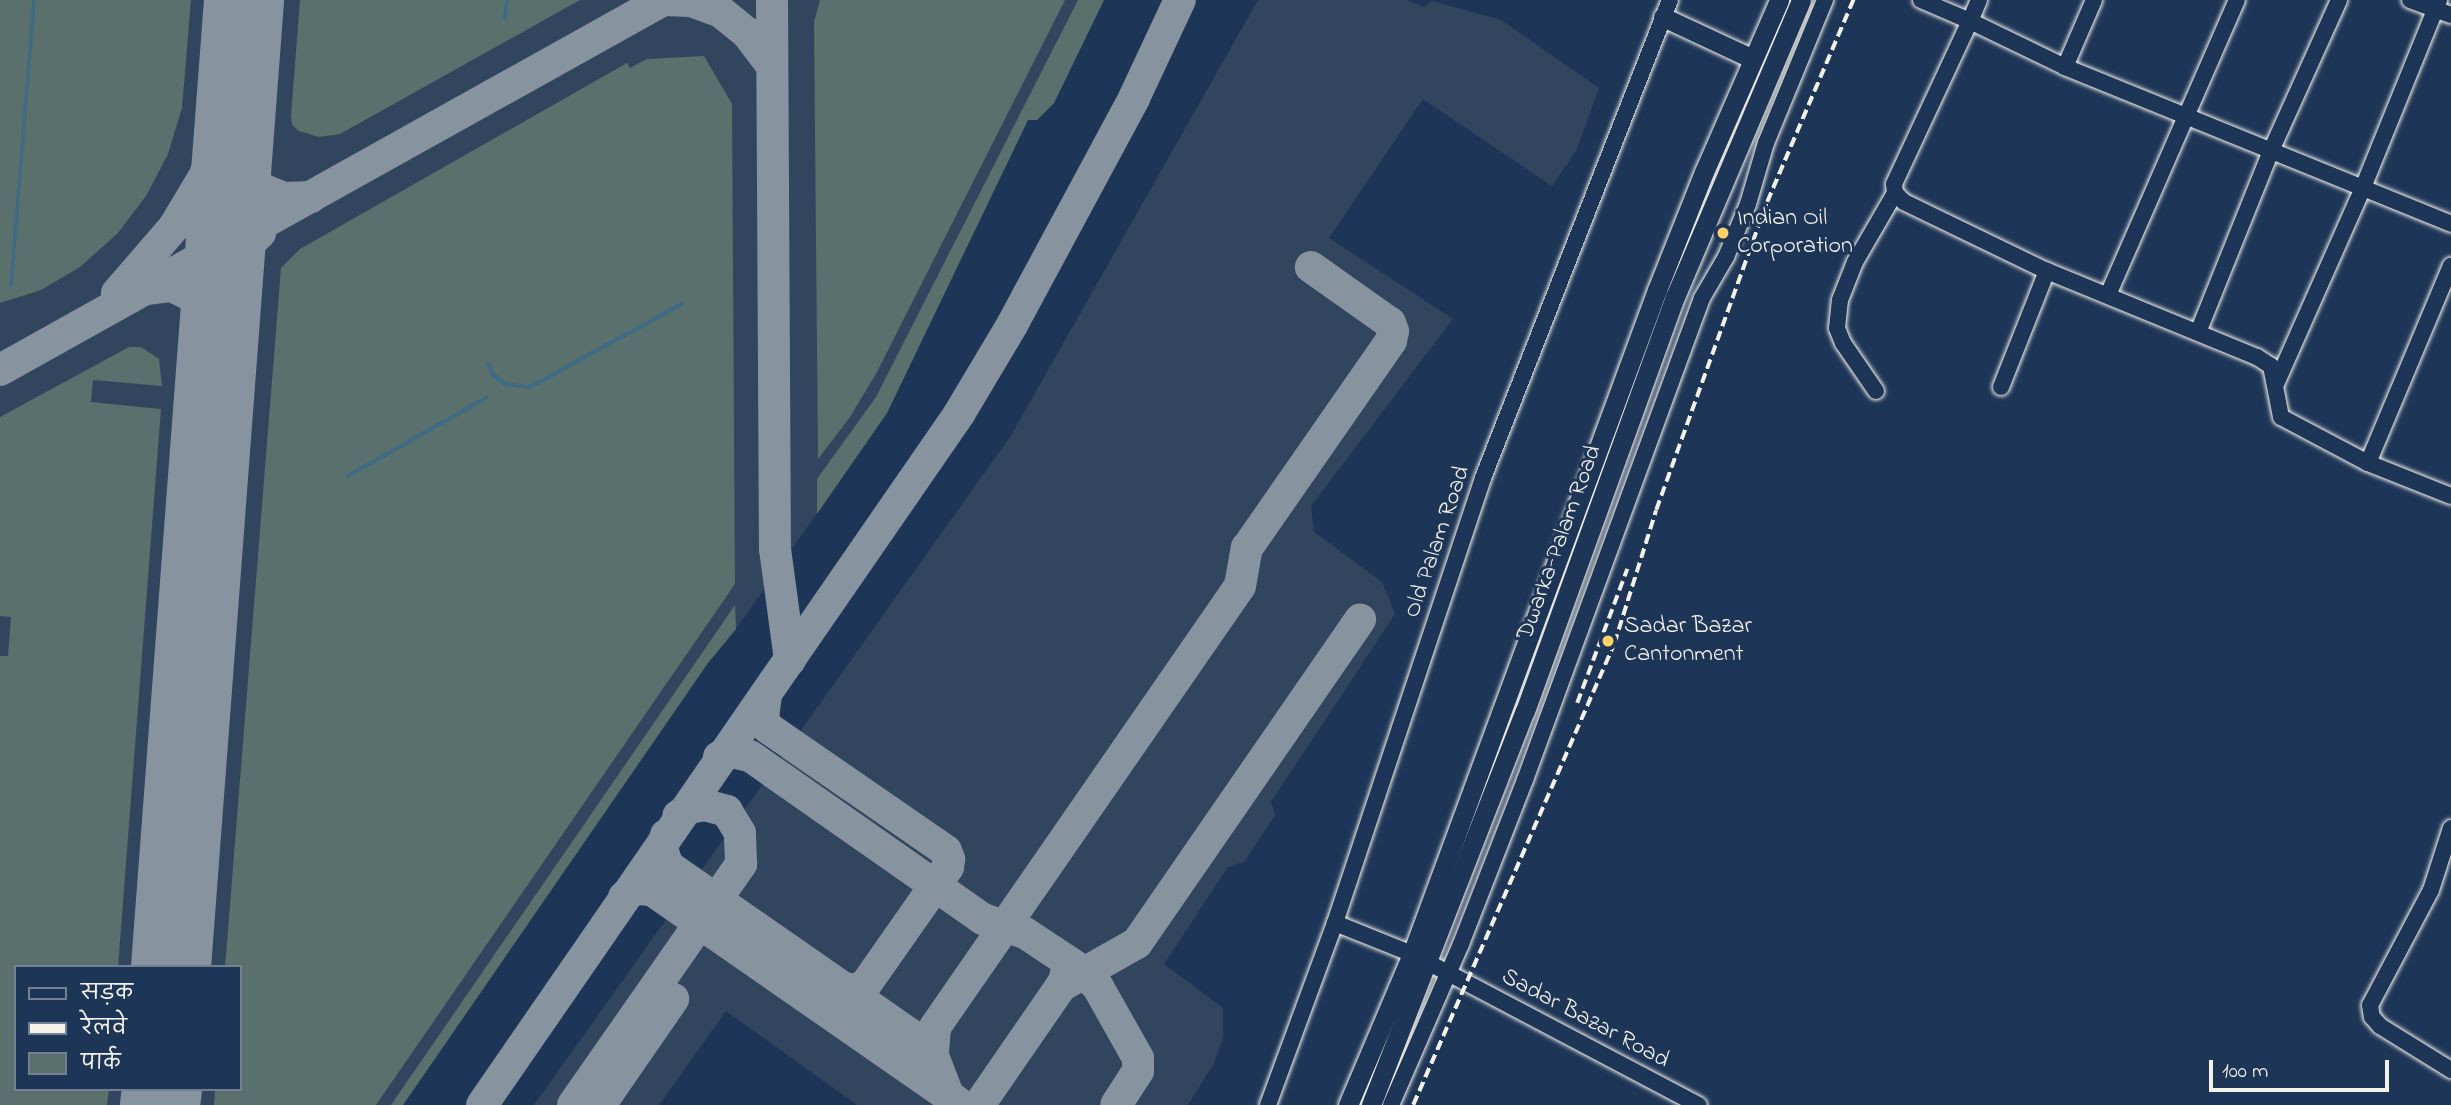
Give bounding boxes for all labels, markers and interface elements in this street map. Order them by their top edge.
place label: Indian Oil Corporation [1737,205,1853,261]
marker: Indian Oil Corporation [1715,225,1731,241]
street label: Dwarka-Palam Road [1511,442,1609,644]
street label: Old Palam Road [1399,462,1477,622]
place label: Sadar Bazar Cantonment [1624,613,1752,669]
marker: Sadar Bazar Cantonment [1598,631,1618,651]
street label: Sadar Bazar Road [1496,963,1674,1075]
legend [14,965,242,1091]
text: सड़क [81,979,133,1009]
text: रेलवे [81,1014,127,1044]
scale bar [2213,1046,2393,1090]
text: पार्क [81,1049,121,1079]
text: 100 m [2222,1057,2268,1087]

